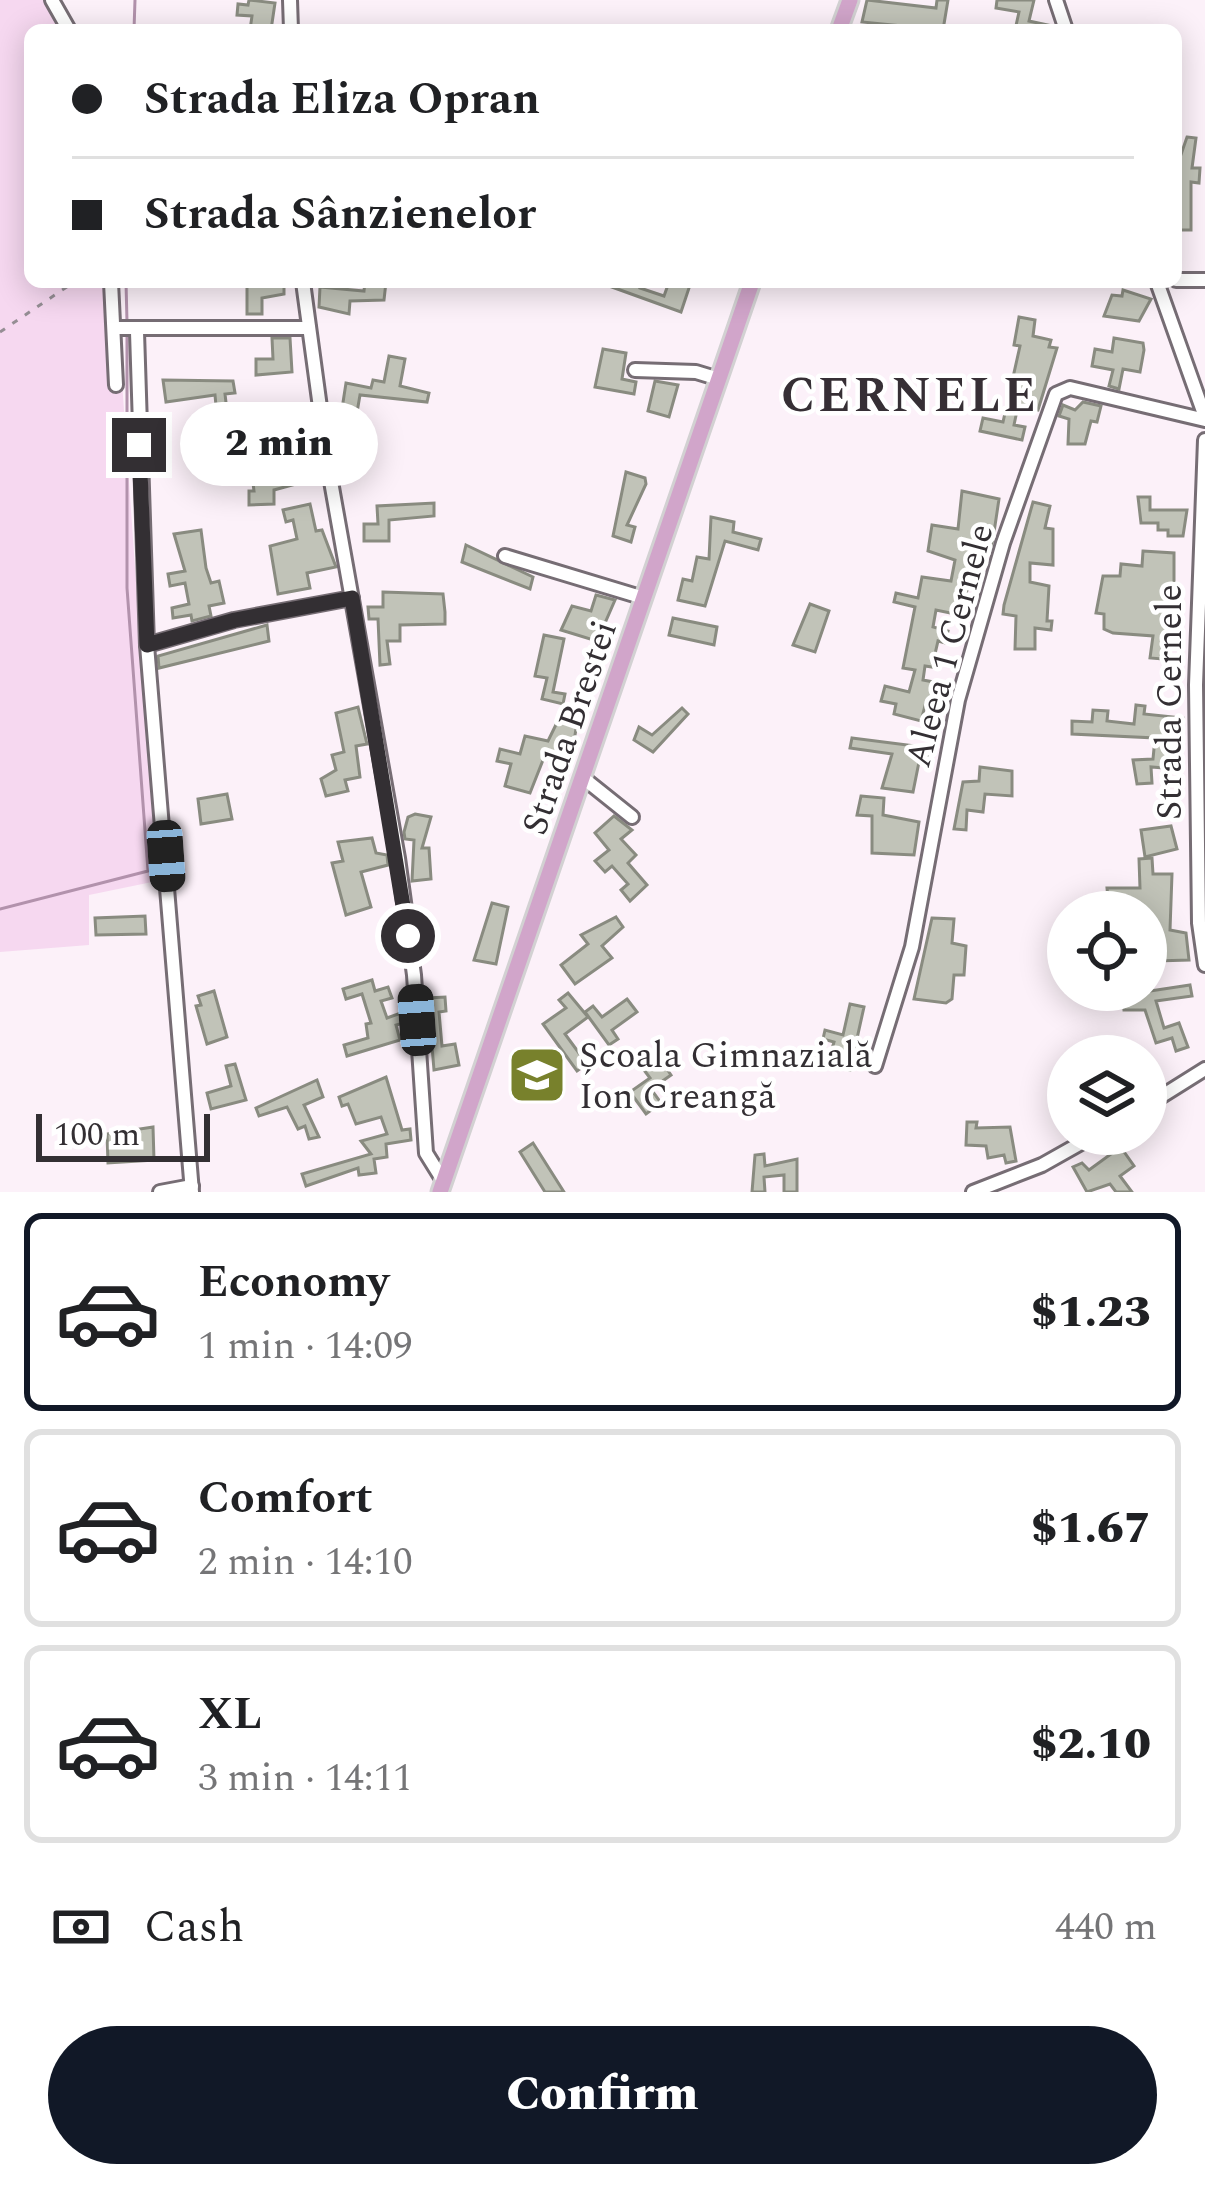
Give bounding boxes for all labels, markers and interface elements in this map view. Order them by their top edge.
text: Strada Eliza Opran [144,65,540,134]
text: Strada Sânzienelor [144,180,536,249]
district label: CERNELE [781,360,1039,433]
callout: 2 min [181,403,379,487]
text: 2 min [225,414,333,473]
route end [112,418,166,472]
street label: Aleea 1 Cernele [891,518,1009,774]
street label: Strada Cernele [1143,584,1198,820]
street label: Strada Brestei [508,613,633,842]
car [146,819,186,893]
map controls [1047,891,1167,1155]
button: locate [1047,891,1167,1011]
route start [381,909,435,963]
car [397,983,437,1057]
place label: Școala Gimnazială Ion Creangă [579,1029,873,1125]
button: layers [1047,1035,1167,1155]
school or university icon: Școala Gimnazială Ion Creangă [506,1044,568,1106]
scale bar [36,1108,210,1161]
text: 100 m [54,1110,140,1160]
text: Economy [198,1248,389,1317]
icon: car [54,1258,162,1366]
text: $1.23 [1030,1278,1151,1347]
text: 1 min · 14:09 [198,1317,413,1376]
text: Comfort [198,1464,373,1533]
icon: car [54,1474,162,1582]
text: $1.67 [1030,1494,1151,1563]
text: 2 min · 14:10 [198,1533,413,1592]
text: XL [198,1680,262,1749]
icon: car [54,1690,162,1798]
text: $2.10 [1030,1710,1151,1779]
text: 3 min · 14:11 [198,1749,413,1808]
text: Cash [144,1893,244,1962]
icon: cash [48,1894,114,1960]
text: 440 m [1055,1898,1157,1957]
button: Confirm [48,2026,1157,2164]

